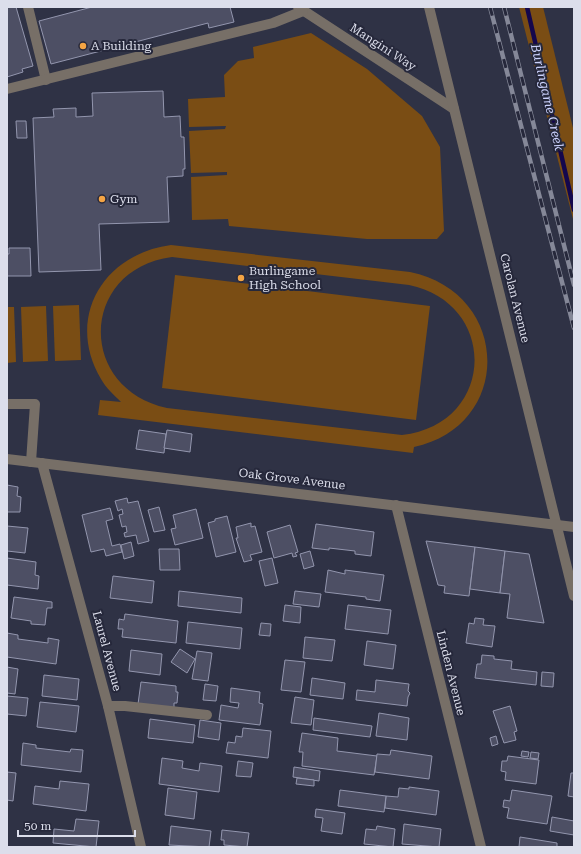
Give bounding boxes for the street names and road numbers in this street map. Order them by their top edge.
street label: Mangini Way [347,20,419,74]
street label: Carolan Avenue [497,252,533,344]
street label: Oak Grove Avenue [238,466,347,493]
street label: Laurel Avenue [90,609,125,693]
street label: Linden Avenue [434,629,468,717]

